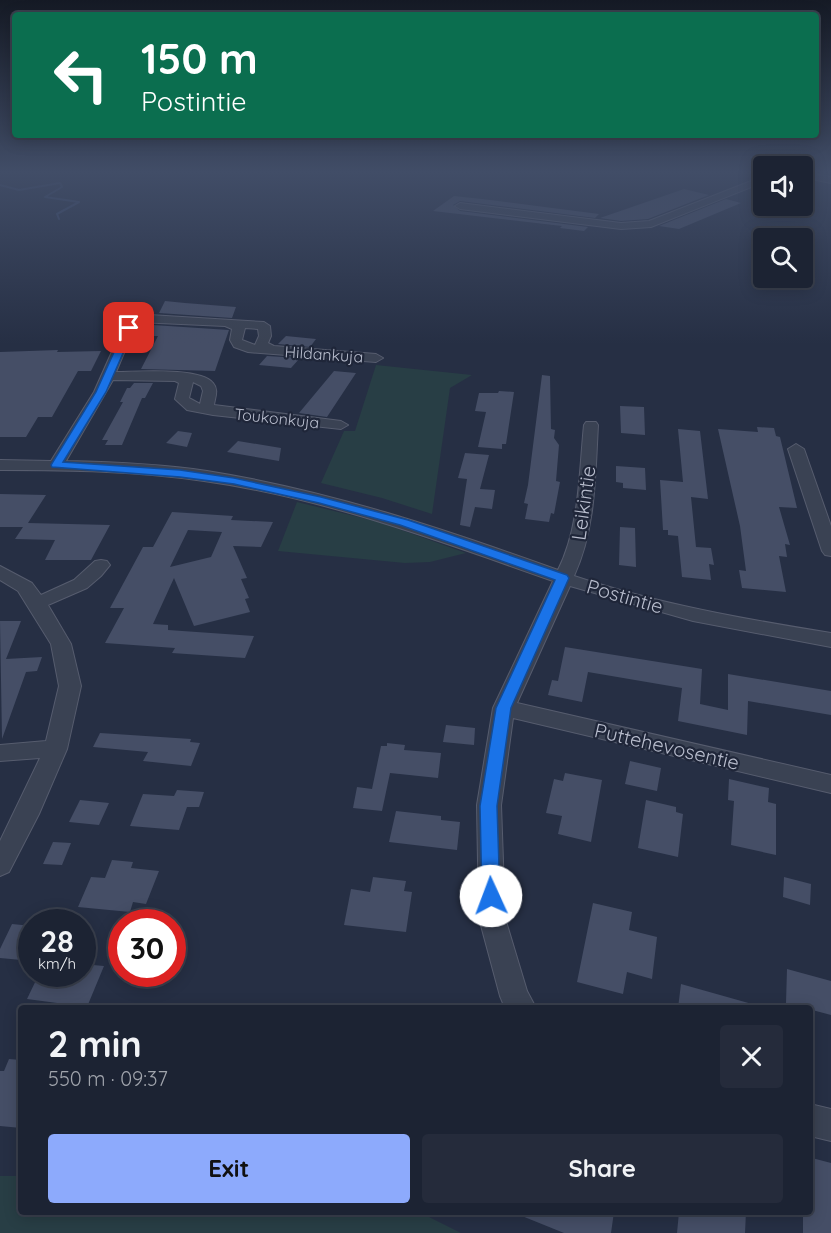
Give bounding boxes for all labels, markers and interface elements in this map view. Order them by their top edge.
text: 150 m [141,32,258,85]
icon: left [42,36,120,114]
text: Postintie [141,84,247,118]
map controls [753,156,813,288]
button: sound [753,156,813,216]
button: search [753,228,813,288]
pin [103,302,154,353]
icon: arrive [112,311,145,344]
street label: Hildankuja [284,341,364,367]
street label: Toukonkuja [234,404,320,432]
street label: Leikintie [565,464,601,542]
street label: Postintie [584,573,666,619]
street label: Puttehevosentie [592,717,742,775]
position arrow [459,864,523,928]
speed limit sign: 30 [108,909,186,987]
text: 28 [40,922,74,960]
text: km/h [38,954,76,973]
text: 2 min [48,1021,142,1066]
button: close [720,1025,783,1088]
text: 550 m · 09:37 [48,1066,168,1091]
button: Exit [48,1134,410,1203]
button: Share [422,1134,783,1203]

